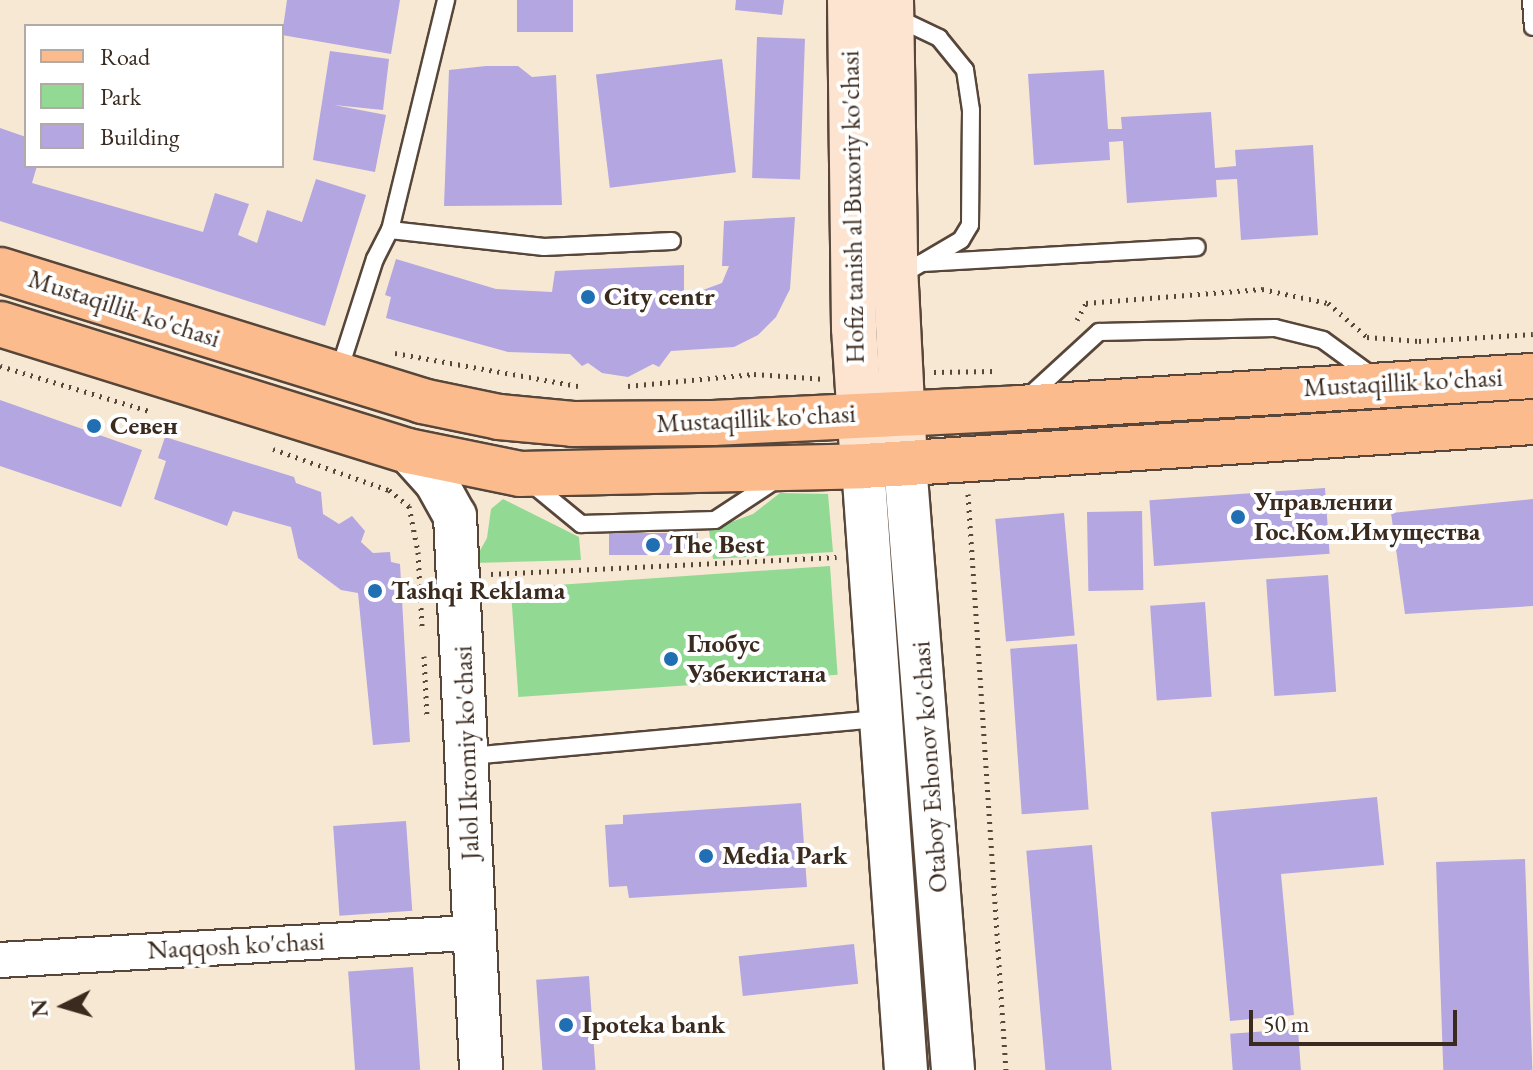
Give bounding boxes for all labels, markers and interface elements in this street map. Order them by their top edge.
legend [24,24,284,168]
text: Road [100,41,150,72]
street label: Hofiz tanish al Buxoriy ko'chasi [835,50,871,364]
text: Park [100,81,141,112]
text: Building [100,121,180,152]
street label: Mustaqillik ko'chasi [24,263,224,355]
place label: City centr [604,281,715,313]
marker: City centr [579,288,597,306]
street label: Mustaqillik ko'chasi [1303,362,1503,404]
street label: Mustaqillik ko'chasi [656,398,856,440]
place label: Севен [110,410,178,442]
marker: Севен [85,417,103,435]
place label: Управлении Гос.Ком.Имущества [1254,486,1480,548]
marker: Управлении Гос.Ком.Имущества [1229,508,1247,526]
place label: The Best [669,529,765,561]
marker: The Best [644,536,662,554]
place label: Tashqi Reklama [391,575,565,607]
marker: Tashqi Reklama [366,582,384,600]
place label: Глобус Узбекистана [687,628,826,690]
street label: Otaboy Eshonov ko'chasi [906,640,954,894]
street label: Jalol Ikromiy ko'chasi [448,645,486,861]
marker: Глобус Узбекистана [662,650,680,668]
place label: Media Park [722,840,847,872]
marker: Media Park [697,847,715,865]
street label: Naqqosh ko'chasi [147,926,325,966]
north arrow [24,966,104,1046]
scale bar [1253,994,1461,1044]
text: N [24,998,55,1018]
text: 50 m [1263,1008,1310,1039]
place label: Ipoteka bank [582,1009,725,1041]
marker: Ipoteka bank [557,1016,575,1034]

